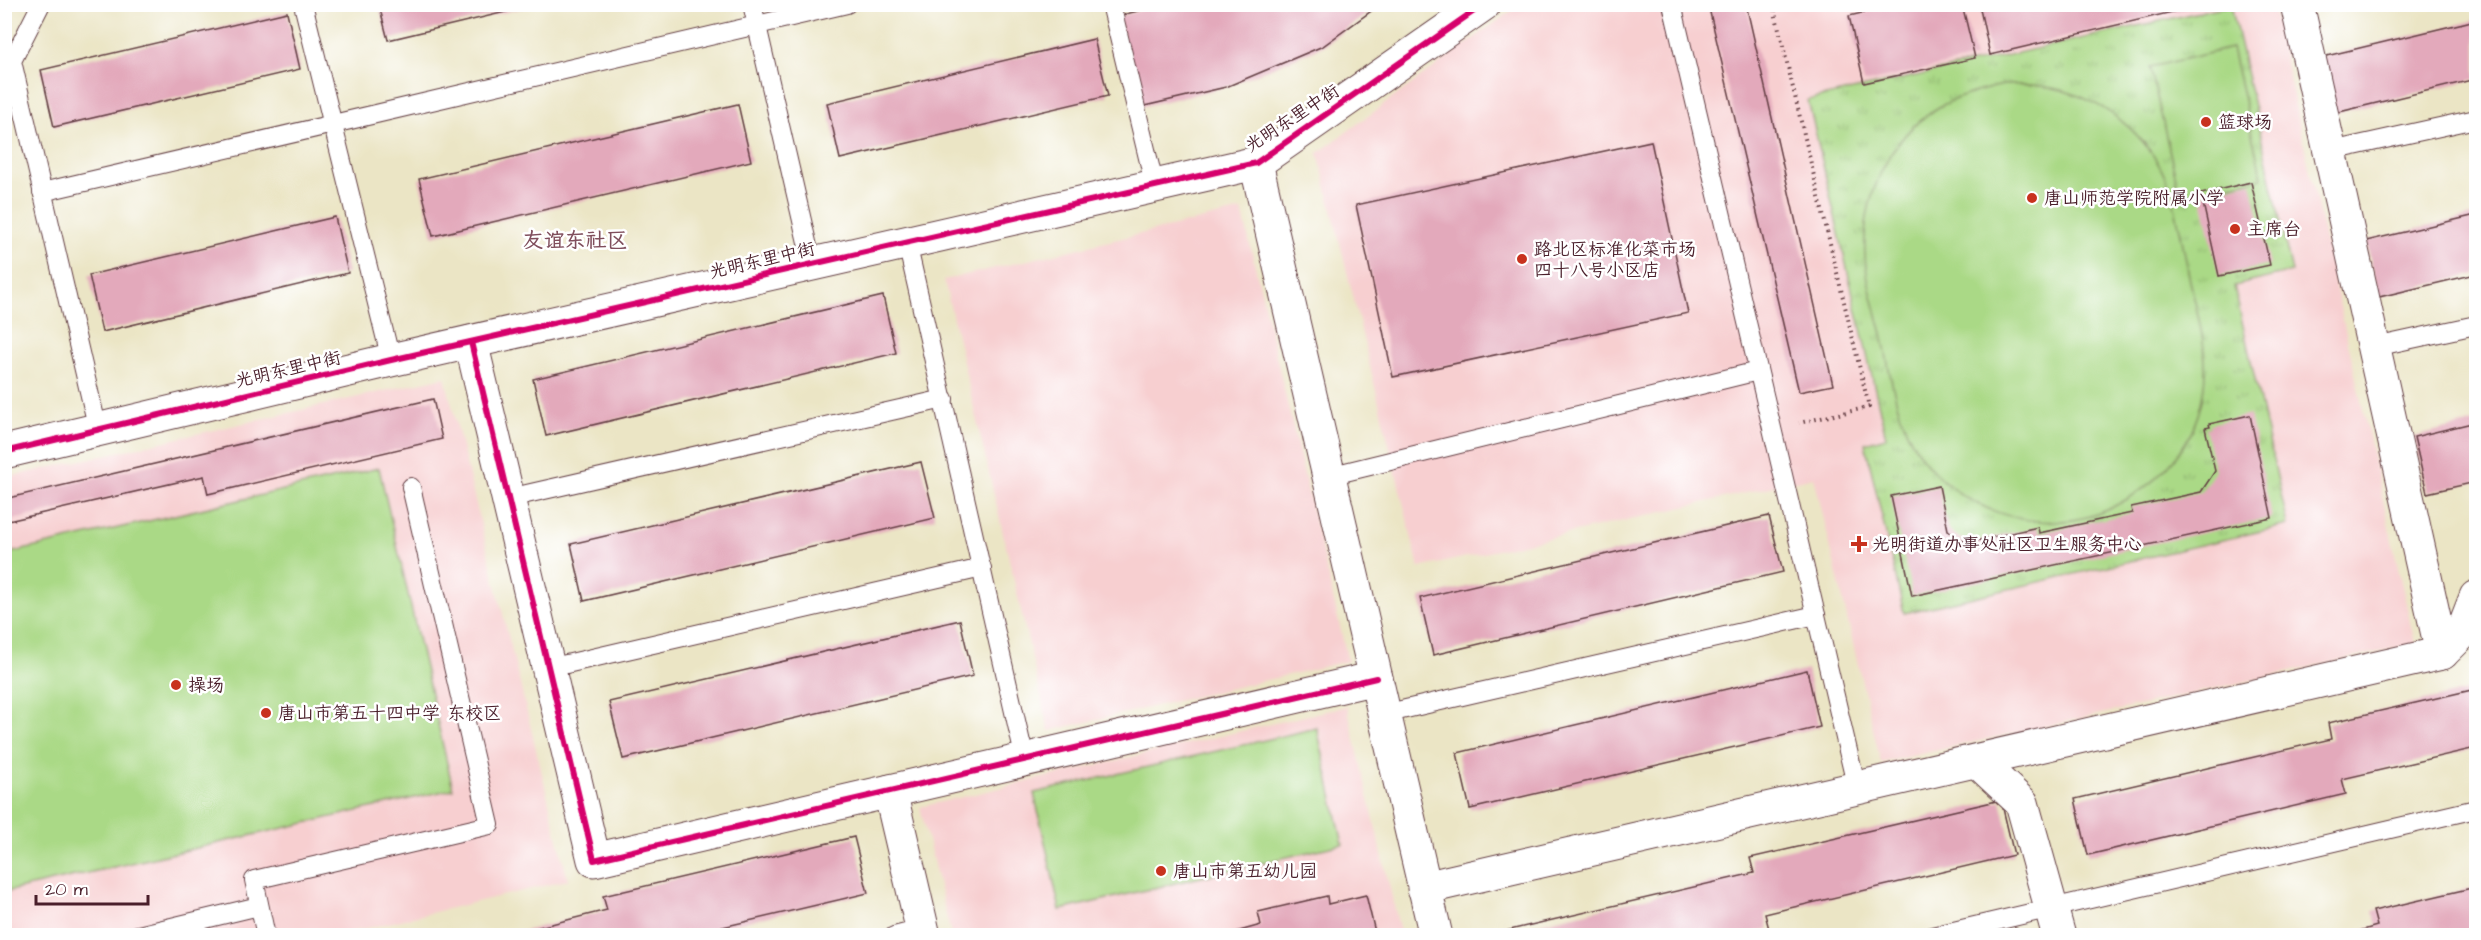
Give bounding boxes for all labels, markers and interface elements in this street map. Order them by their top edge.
street label: 光明东里中街 [1240,79,1344,158]
place label: 篮球场 [2218,110,2272,135]
marker: 篮球场 [2199,115,2213,129]
place label: 唐山师范学院附属小学 [2044,186,2224,211]
marker: 唐山师范学院附属小学 [2025,191,2039,205]
place label: 主席台 [2247,217,2301,242]
marker: 主席台 [2228,222,2242,236]
district label: 友谊东社区 [523,226,628,255]
street label: 光明东里中街 [707,236,818,285]
place label: 路北区标准化菜市场 四十八号小区店 [1534,237,1696,283]
marker: 路北区标准化菜市场 四十八号小区店 [1515,252,1529,266]
street label: 光明东里中街 [233,345,344,394]
place label: 光明街道办事处社区卫生服务中心 [1872,532,2142,557]
marker: 光明街道办事处社区卫生服务中心 [1850,535,1868,553]
place label: 操场 [188,673,224,698]
marker: 操场 [169,678,183,692]
place label: 唐山市第五十四中学 东校区 [278,701,501,726]
marker: 唐山市第五十四中学 东校区 [259,706,273,720]
place label: 唐山市第五幼儿园 [1173,859,1317,884]
marker: 唐山市第五幼儿园 [1154,864,1168,878]
scale bar [36,868,148,906]
text: 20 m [45,877,88,902]

